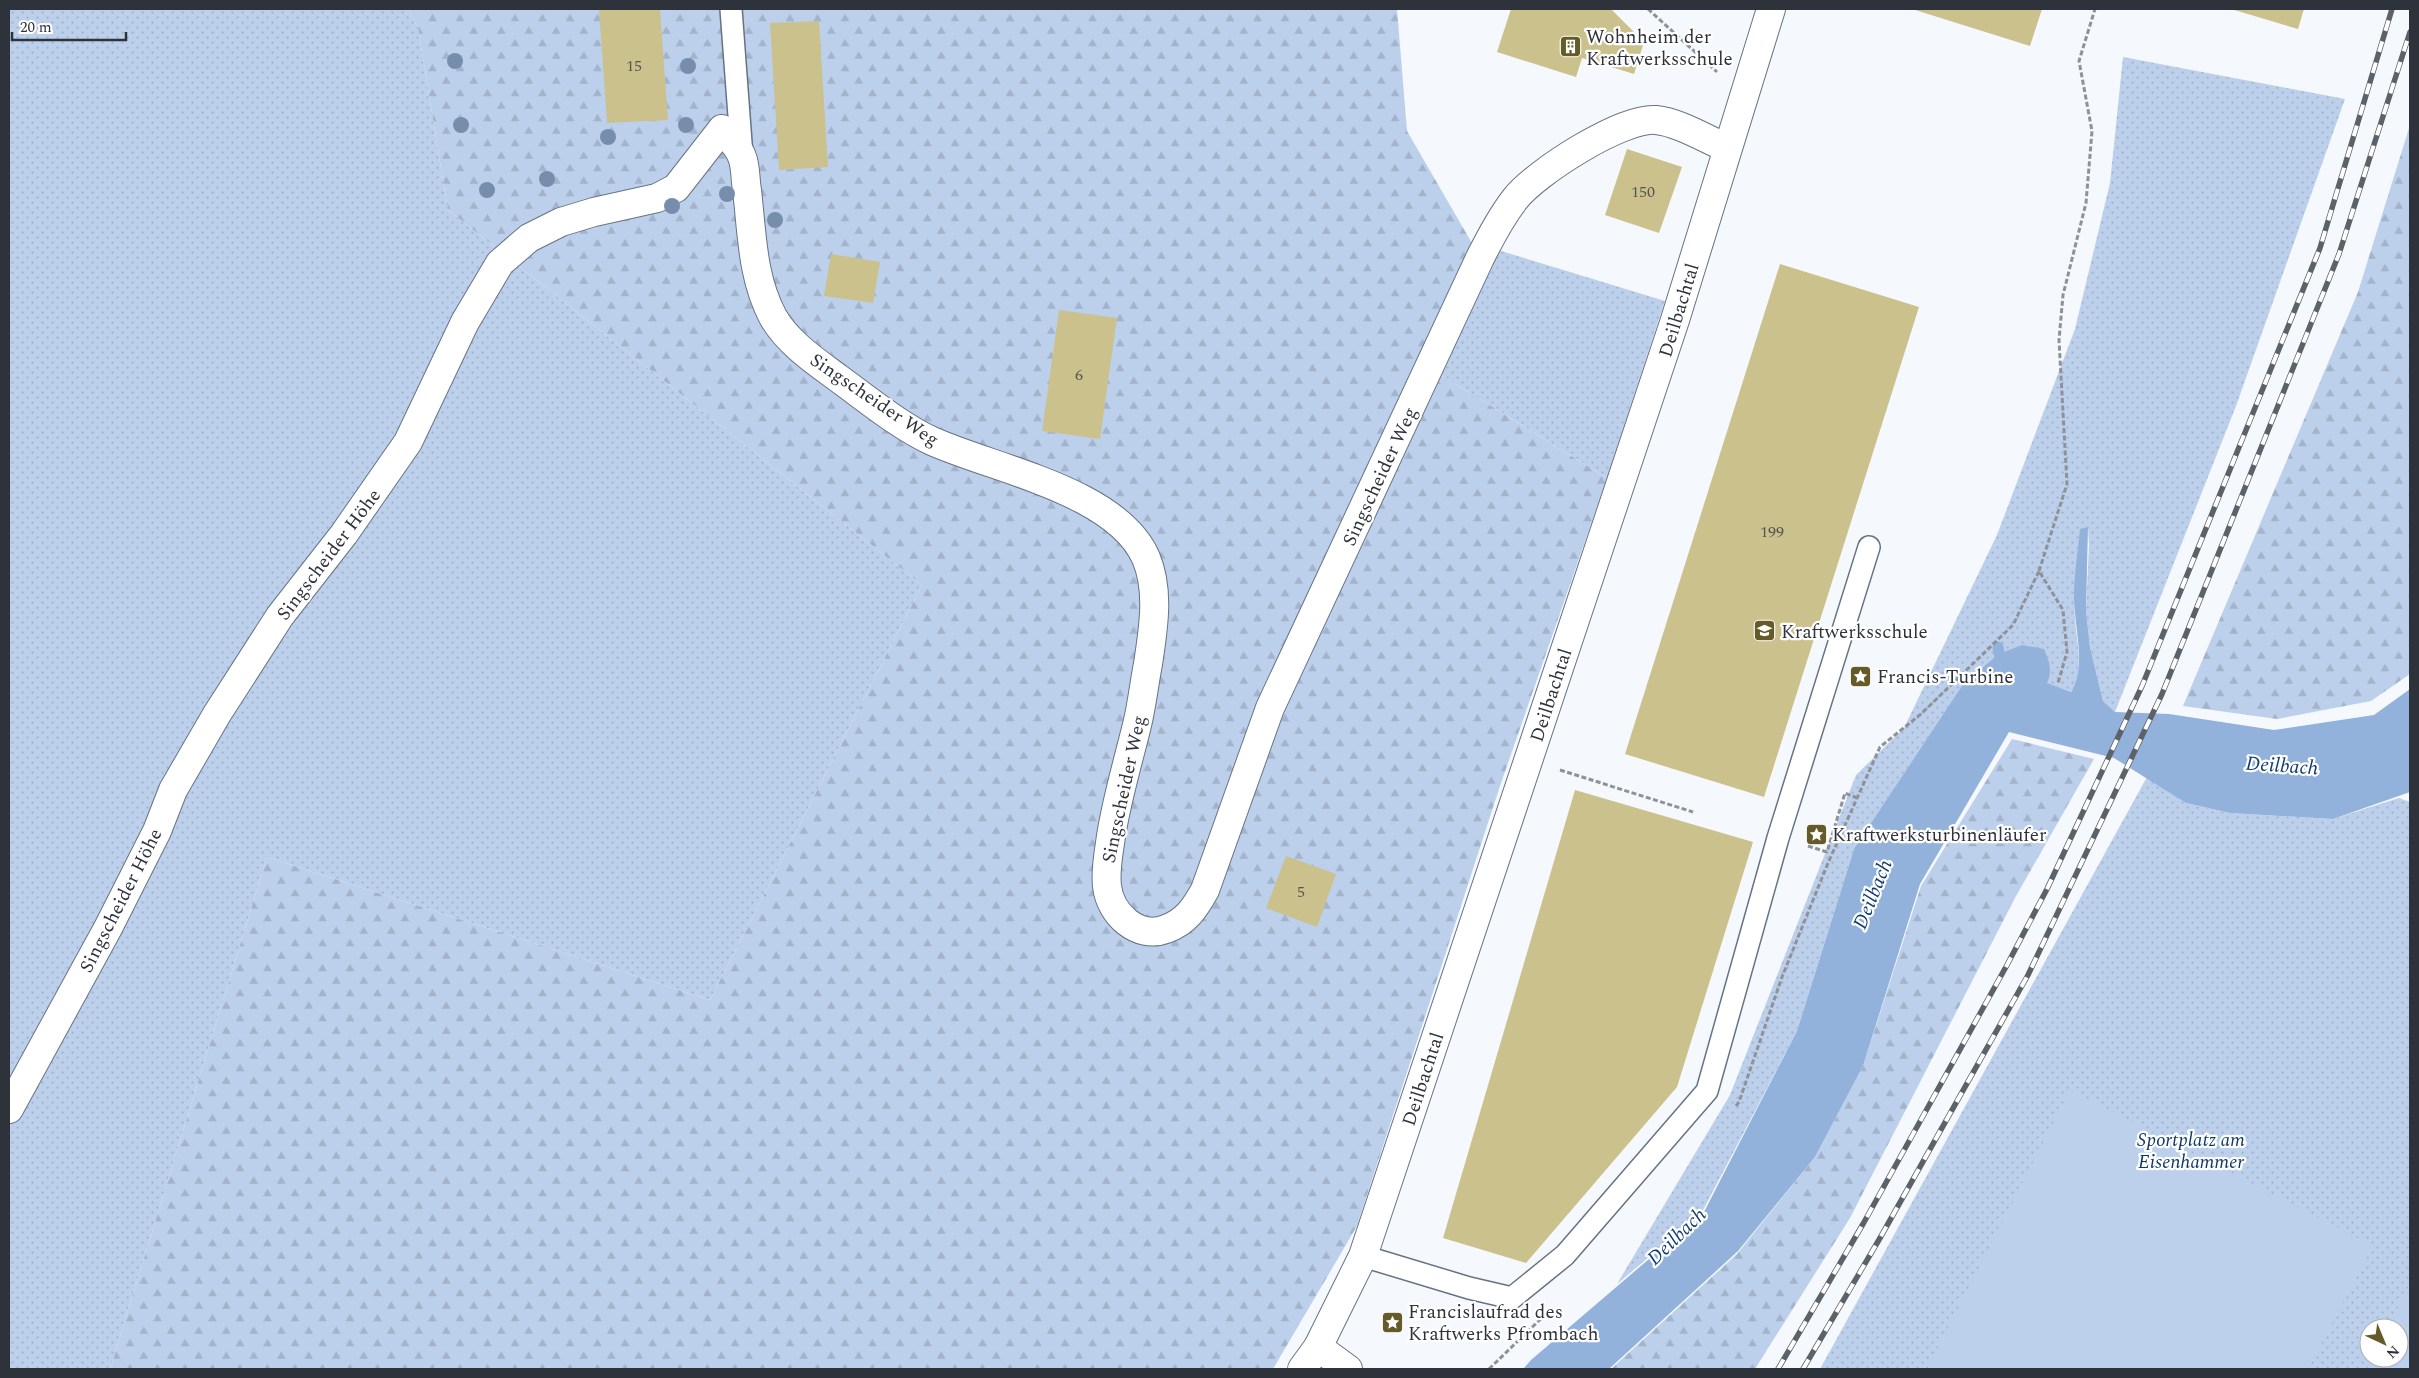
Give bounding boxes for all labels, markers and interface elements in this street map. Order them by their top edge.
scale bar [12,10,126,42]
text: 20 m [20,16,52,39]
place label: Wohnheim der Kraftwerksschule [1586,23,1733,74]
building icon: Wohnheim der Kraftwerksschule [1558,35,1582,59]
house number: 15 [626,54,642,78]
house number: 150 [1631,180,1655,204]
street label: Deilbachtal [1651,260,1708,361]
street label: Singscheider Weg [804,346,945,454]
house number: 6 [1075,363,1083,387]
street label: Singscheider Weg [1335,402,1425,551]
street label: Singscheider Höhe [270,483,389,627]
house number: 199 [1760,520,1784,544]
place label: Kraftwerksschule [1781,618,1928,647]
school or university icon: Kraftwerksschule [1753,619,1777,643]
street label: Deilbachtal [1523,645,1580,746]
place label: Francis-Turbine [1877,663,2013,692]
place icon: Francis-Turbine [1849,664,1873,688]
street label: Singscheider Weg [1095,713,1154,866]
water label: Deilbach [2245,748,2319,784]
place label: Kraftwerksturbinenläufer [1832,821,2047,850]
place icon: Kraftwerksturbinenläufer [1804,822,1828,846]
street label: Singscheider Höhe [72,823,170,978]
water label: Deilbach [1845,855,1900,934]
house number: 5 [1297,880,1305,904]
street label: Deilbachtal [1395,1029,1452,1130]
park label: Sportplatz am Eisenhammer [2137,1126,2245,1177]
water label: Deilbach [1640,1201,1713,1273]
place label: Francislaufrad des Kraftwerks Pfrombach [1408,1298,1599,1349]
place icon: Francislaufrad des Kraftwerks Pfrombach [1380,1310,1404,1334]
north arrow [2359,1318,2409,1368]
text: N [2381,1340,2404,1364]

